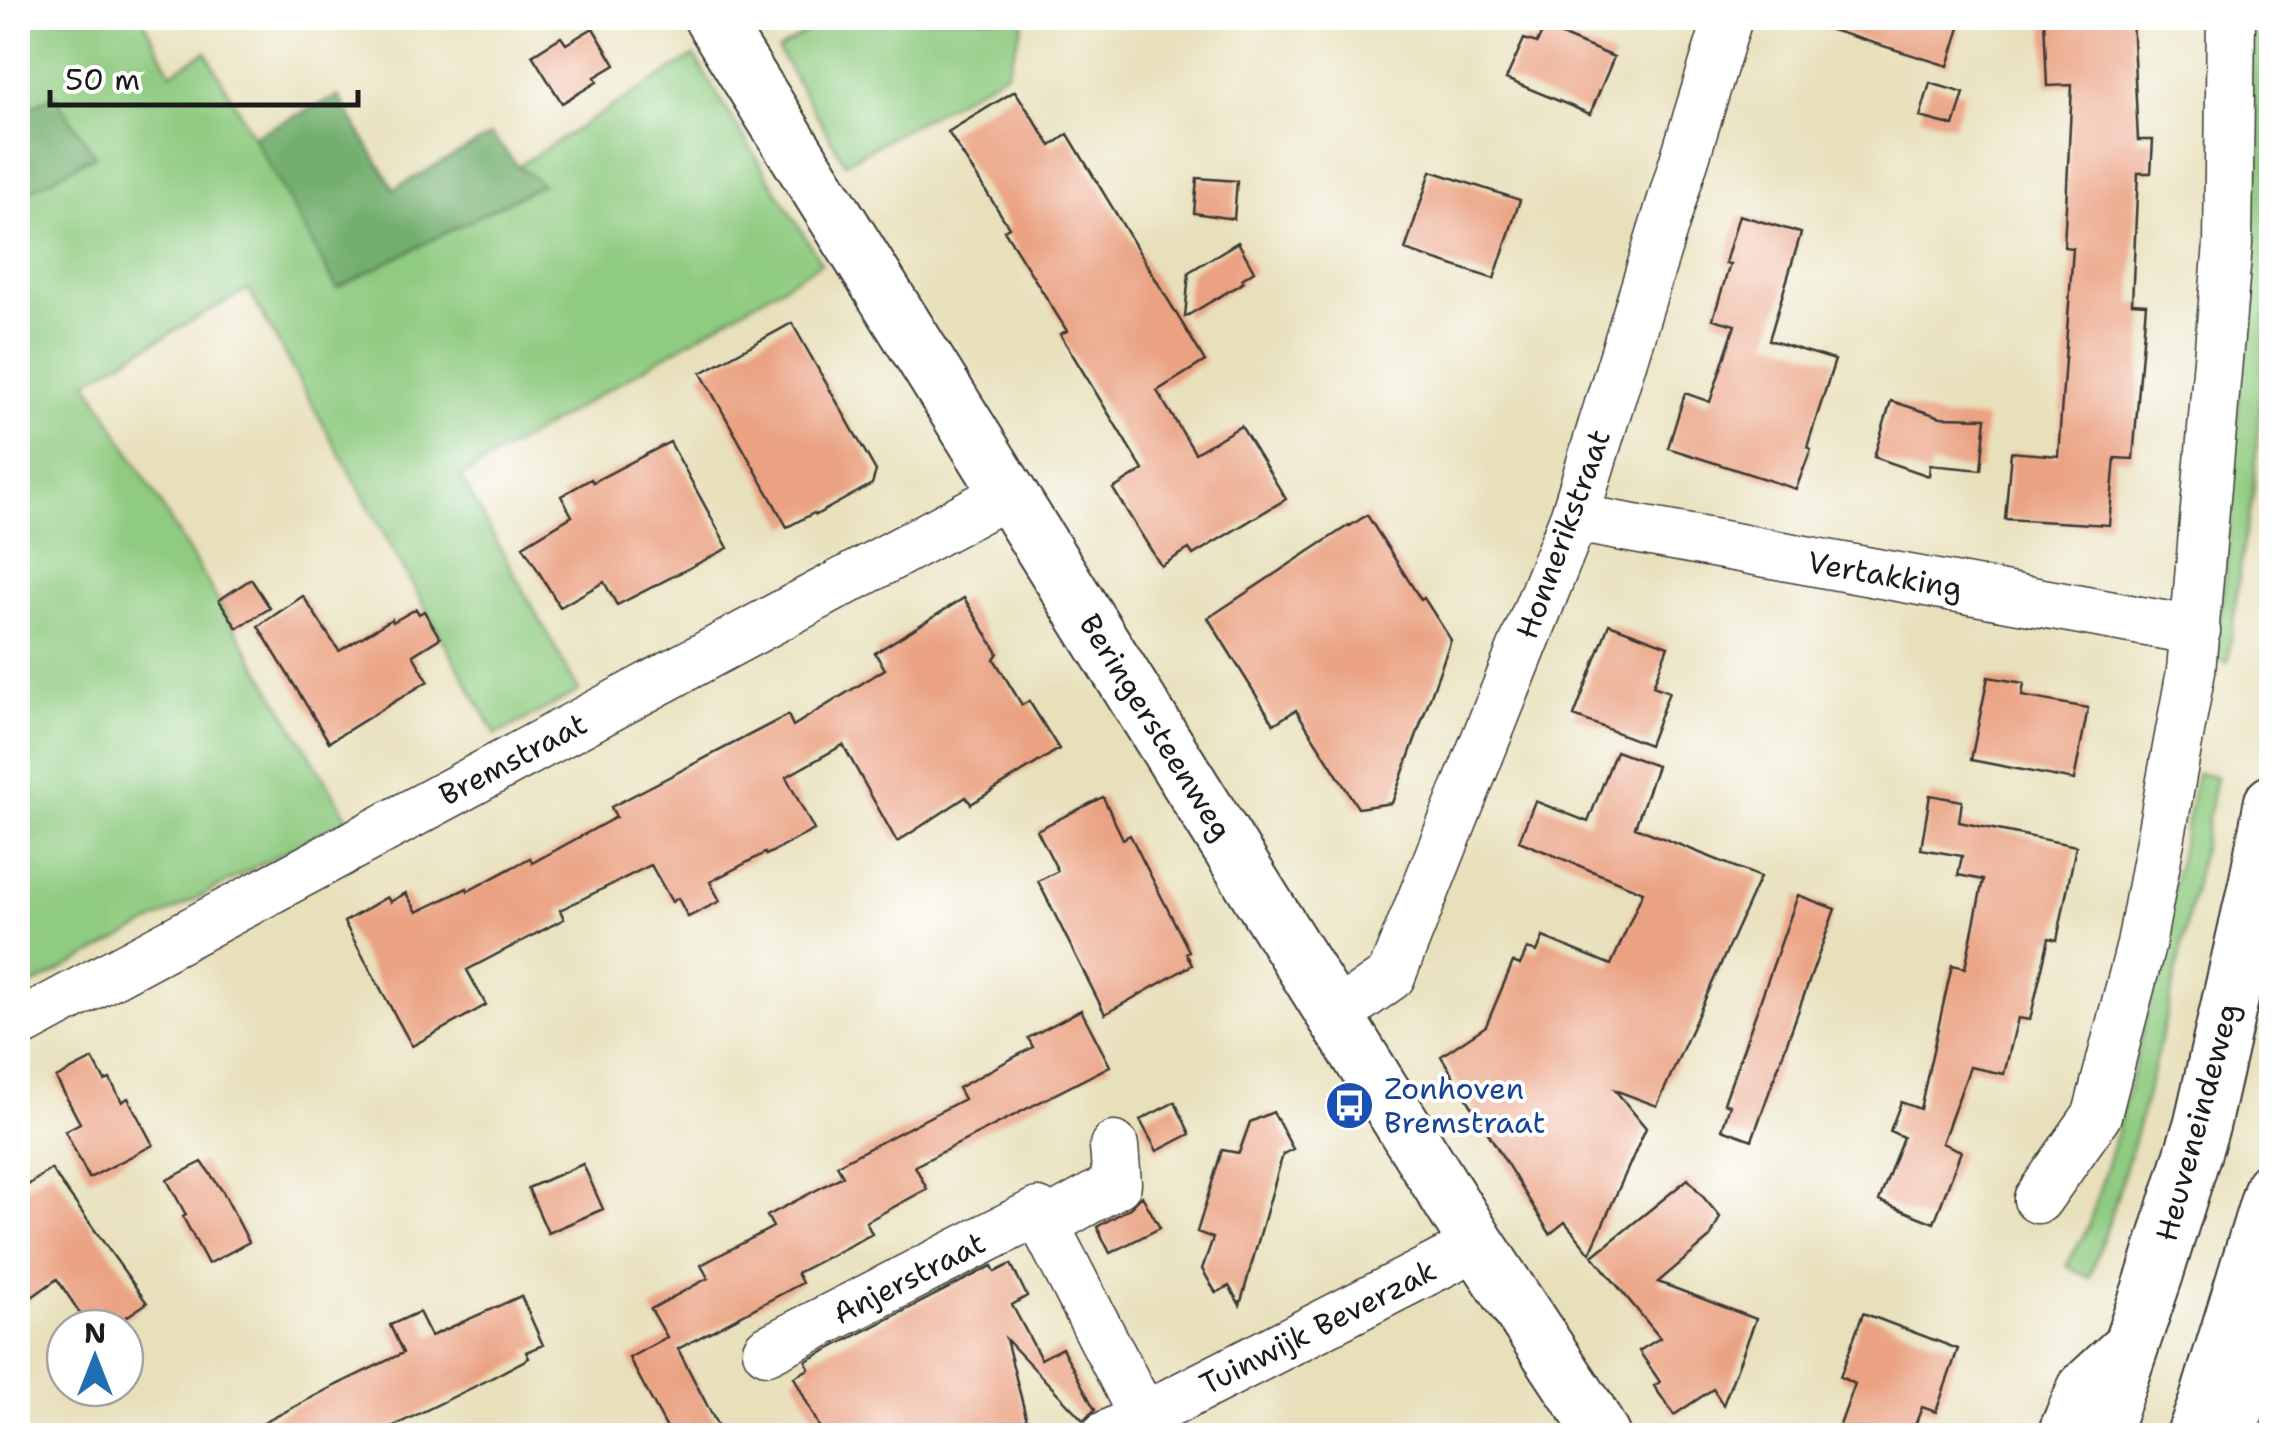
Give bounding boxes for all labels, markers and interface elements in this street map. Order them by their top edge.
scale bar [50,45,358,107]
text: 50 m [65,59,140,100]
street label: Honnerikstraat [1506,424,1620,644]
street label: Vertakking [1805,541,1965,609]
street label: Beringersteenweg [1070,606,1242,848]
street label: Bremstraat [432,703,594,815]
street label: Heuveneindeweg [2145,998,2249,1246]
place label: Zonhoven Bremstraat [1384,1068,1546,1143]
bus stop icon: Zonhoven Bremstraat [1323,1079,1375,1131]
street label: Anjerstraat [826,1222,992,1334]
street label: Tuinwijk Beverzak [1193,1250,1443,1404]
north arrow [45,1308,145,1408]
text: N [84,1314,106,1352]

